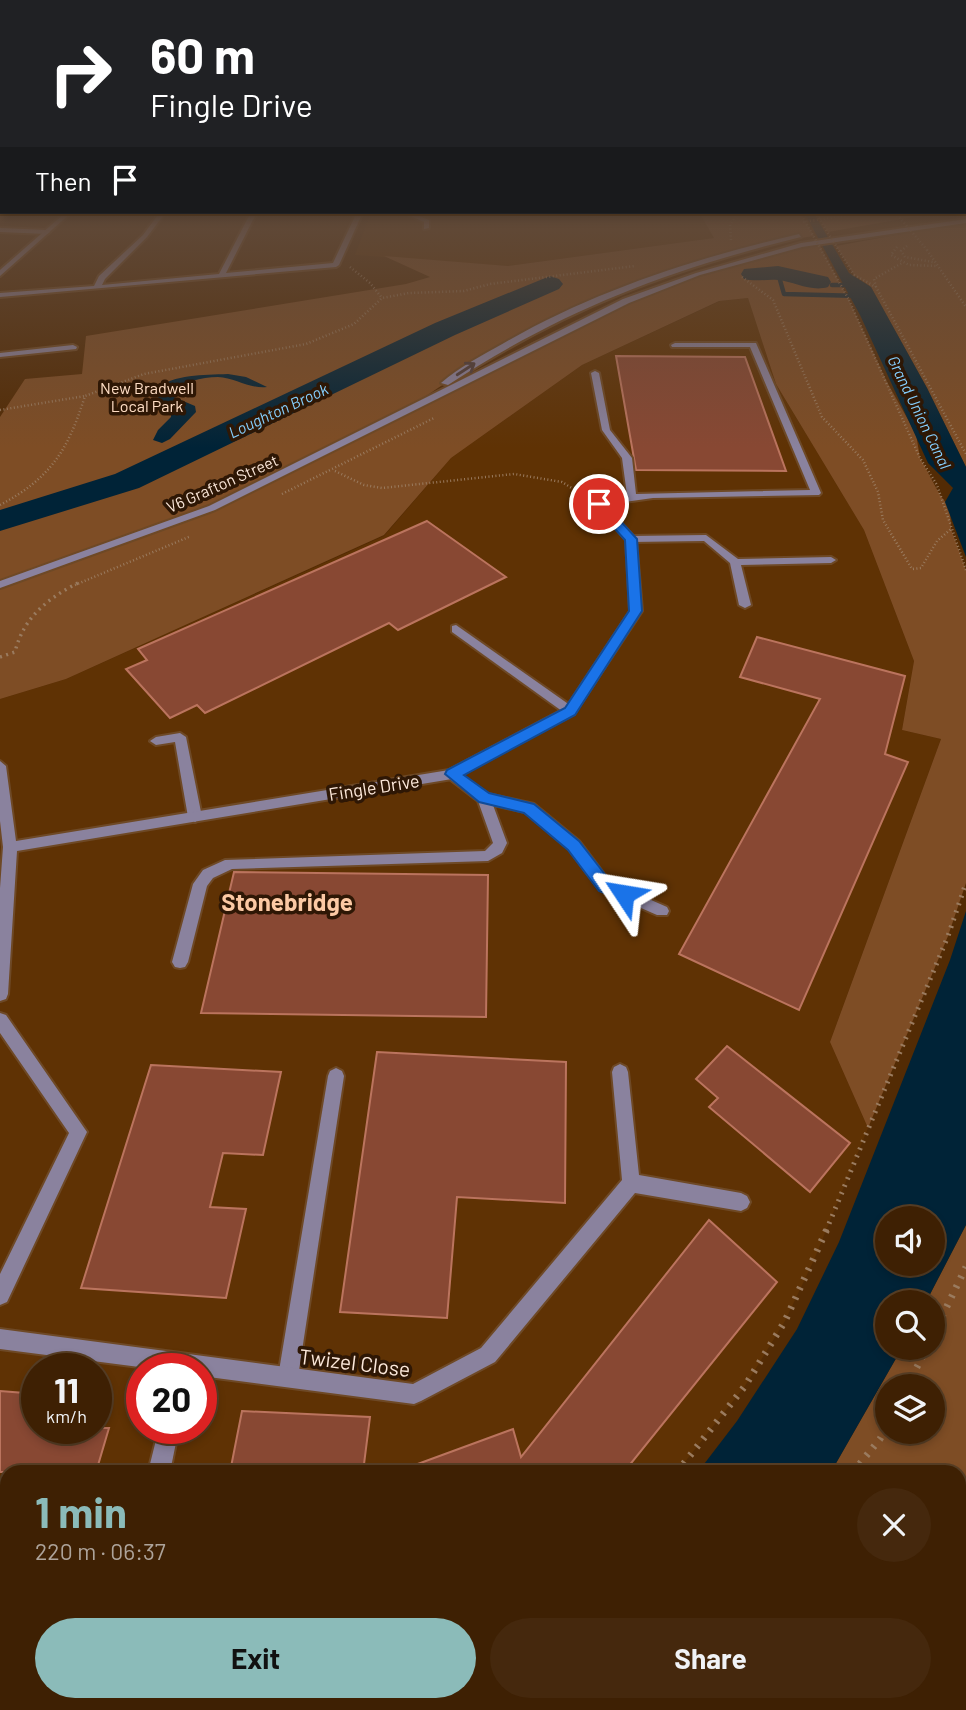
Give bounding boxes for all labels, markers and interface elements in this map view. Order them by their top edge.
text: 60 m [150,25,255,84]
icon: right [35,28,126,119]
text: Fingle Drive [150,85,313,123]
icon: arrive [106,161,144,199]
text: Then [35,165,92,196]
water label: Grand Union Canal [884,352,956,472]
one-way arrow [455,362,475,376]
park label: New Bradwell Local Park [100,378,194,415]
water label: Loughton Brook [225,379,331,441]
street label: V6 Grafton Street [163,450,281,516]
pin [569,474,629,534]
icon: arrive [580,485,618,523]
street label: Fingle Drive [327,769,421,805]
position arrow [587,857,661,931]
district label: Stonebridge [221,887,353,916]
map controls [875,1206,945,1444]
button: sound [875,1206,945,1276]
button: search [875,1290,945,1360]
street label: Twizel Close [298,1343,412,1381]
speed limit sign: 20 [126,1353,217,1444]
text: 11 [54,1368,79,1410]
button: layers [875,1374,945,1444]
text: km/h [46,1405,87,1427]
text: 1 min [35,1486,127,1536]
button: close [857,1488,931,1562]
text: 220 m · 06:37 [35,1537,166,1565]
button: Exit [35,1618,476,1698]
button: Share [490,1618,931,1698]

